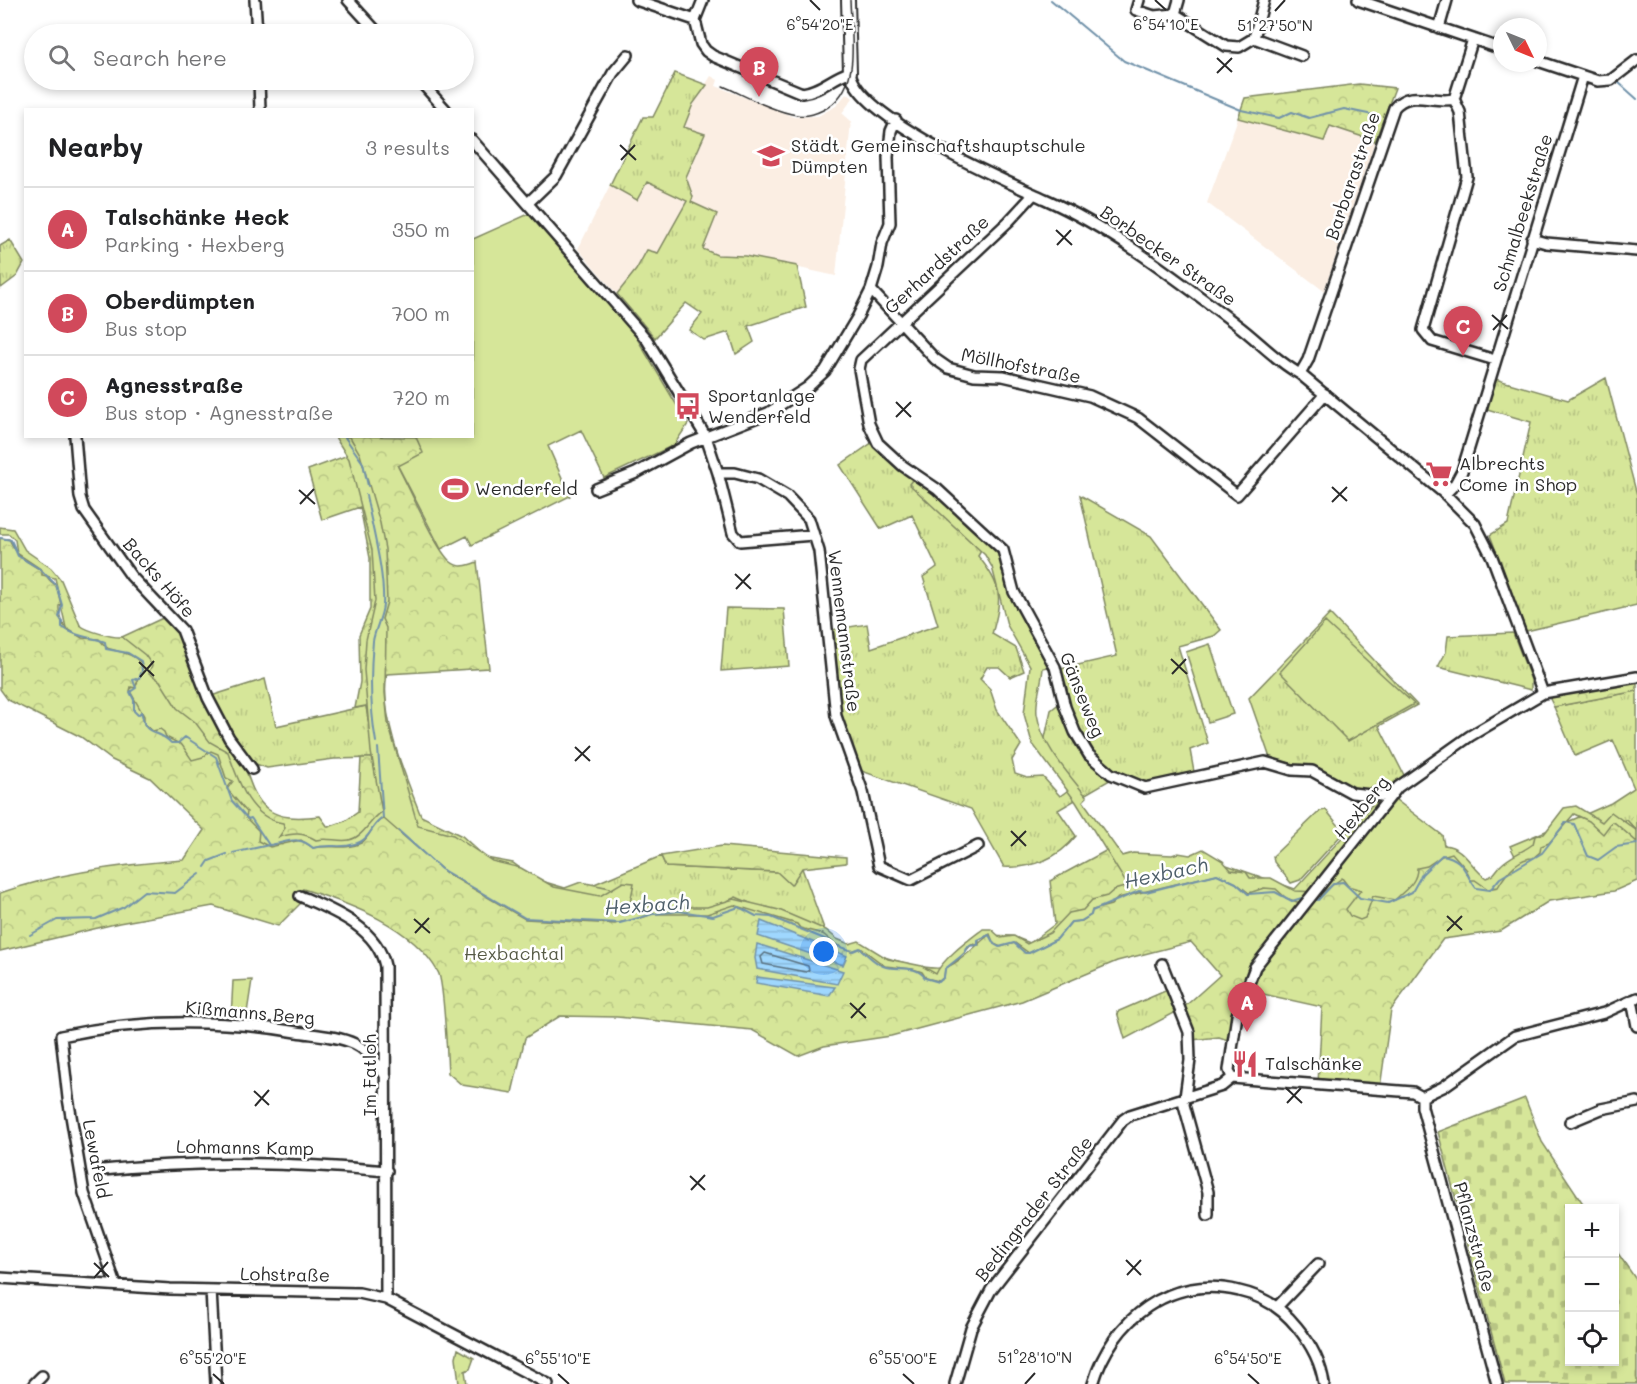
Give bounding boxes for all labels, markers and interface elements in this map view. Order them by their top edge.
text: 6°54'20"E [786,14,854,34]
text: 6°54'10"E [1133,14,1199,34]
text: 51°27'50"N [1237,15,1313,35]
north arrow [1493,18,1547,72]
search box [24,24,474,90]
icon: search [45,41,78,74]
text: Search here [93,43,227,72]
pin: B [740,48,778,97]
street label: Barbarastraße [1319,108,1385,243]
text: Nearby [48,130,143,164]
street label: Schmalbeekstraße [1487,131,1557,295]
place label: Städt. Gemeinschaftshauptschule Dümpten [791,133,1086,178]
text: 3 results [365,134,450,160]
school or university icon: Städt. Gemeinschaftshauptschule Dümpten [756,141,786,171]
street label: Borbecker Straße [1096,199,1241,311]
text: Talschänke Heck [105,202,289,231]
street label: Gerhardstraße [879,210,994,319]
text: A [61,216,74,242]
text: 350 m [392,216,450,242]
text: Parking · Hexberg [105,231,284,257]
text: Oberdümpten [105,286,255,315]
text: B [61,300,74,326]
text: 700 m [392,300,450,326]
pin: C [1444,306,1482,356]
text: Bus stop [105,315,187,341]
street label: Möllhofstraße [959,342,1083,388]
text: Agnesstraße [105,370,243,399]
place label: Sportanlage Wenderfeld [708,383,815,428]
text: C [60,384,75,410]
text: 720 m [393,384,450,410]
bus stop icon: Sportanlage Wenderfeld [673,391,703,421]
text: Bus stop · Agnesstraße [105,399,333,425]
place label: Albrechts Come in Shop [1459,451,1577,496]
supermarket icon: Albrechts Come in Shop [1424,459,1454,489]
sports icon: Wenderfeld [440,474,470,504]
place label: Wenderfeld [475,476,578,500]
street label: Backs Höfe [118,532,201,622]
street label: Wennemannstraße [823,549,867,713]
street label: Gänseweg [1055,648,1111,741]
street label: Hexberg [1328,771,1394,844]
water label: Hexbach [1121,850,1210,894]
water label: Hexbach [604,888,690,920]
your location [809,937,838,966]
park label: Hexbachtal [464,941,564,965]
pin: A [1228,982,1266,1032]
street label: Kißmanns Berg [184,994,316,1030]
street label: Im Fatloh [357,1034,381,1116]
restaurant icon: Talschänke [1230,1049,1260,1079]
place label: Talschänke [1265,1051,1362,1075]
street label: Lewafeld [78,1117,116,1200]
street label: Bedingrader Straße [969,1131,1097,1286]
street label: Lohmanns Kamp [176,1134,314,1160]
street label: Pflanzstraße [1449,1179,1501,1295]
map controls [1565,1204,1619,1366]
button: + [1565,1204,1619,1258]
button: − [1565,1258,1619,1312]
street label: Lohstraße [240,1261,330,1287]
button: locate [1565,1312,1619,1366]
text: 51°28'10"N [998,1347,1072,1367]
text: 6°55'20"E [179,1348,247,1368]
text: 6°55'10"E [525,1348,591,1368]
text: 6°55'00"E [869,1348,937,1368]
text: 6°54'50"E [1214,1348,1282,1368]

